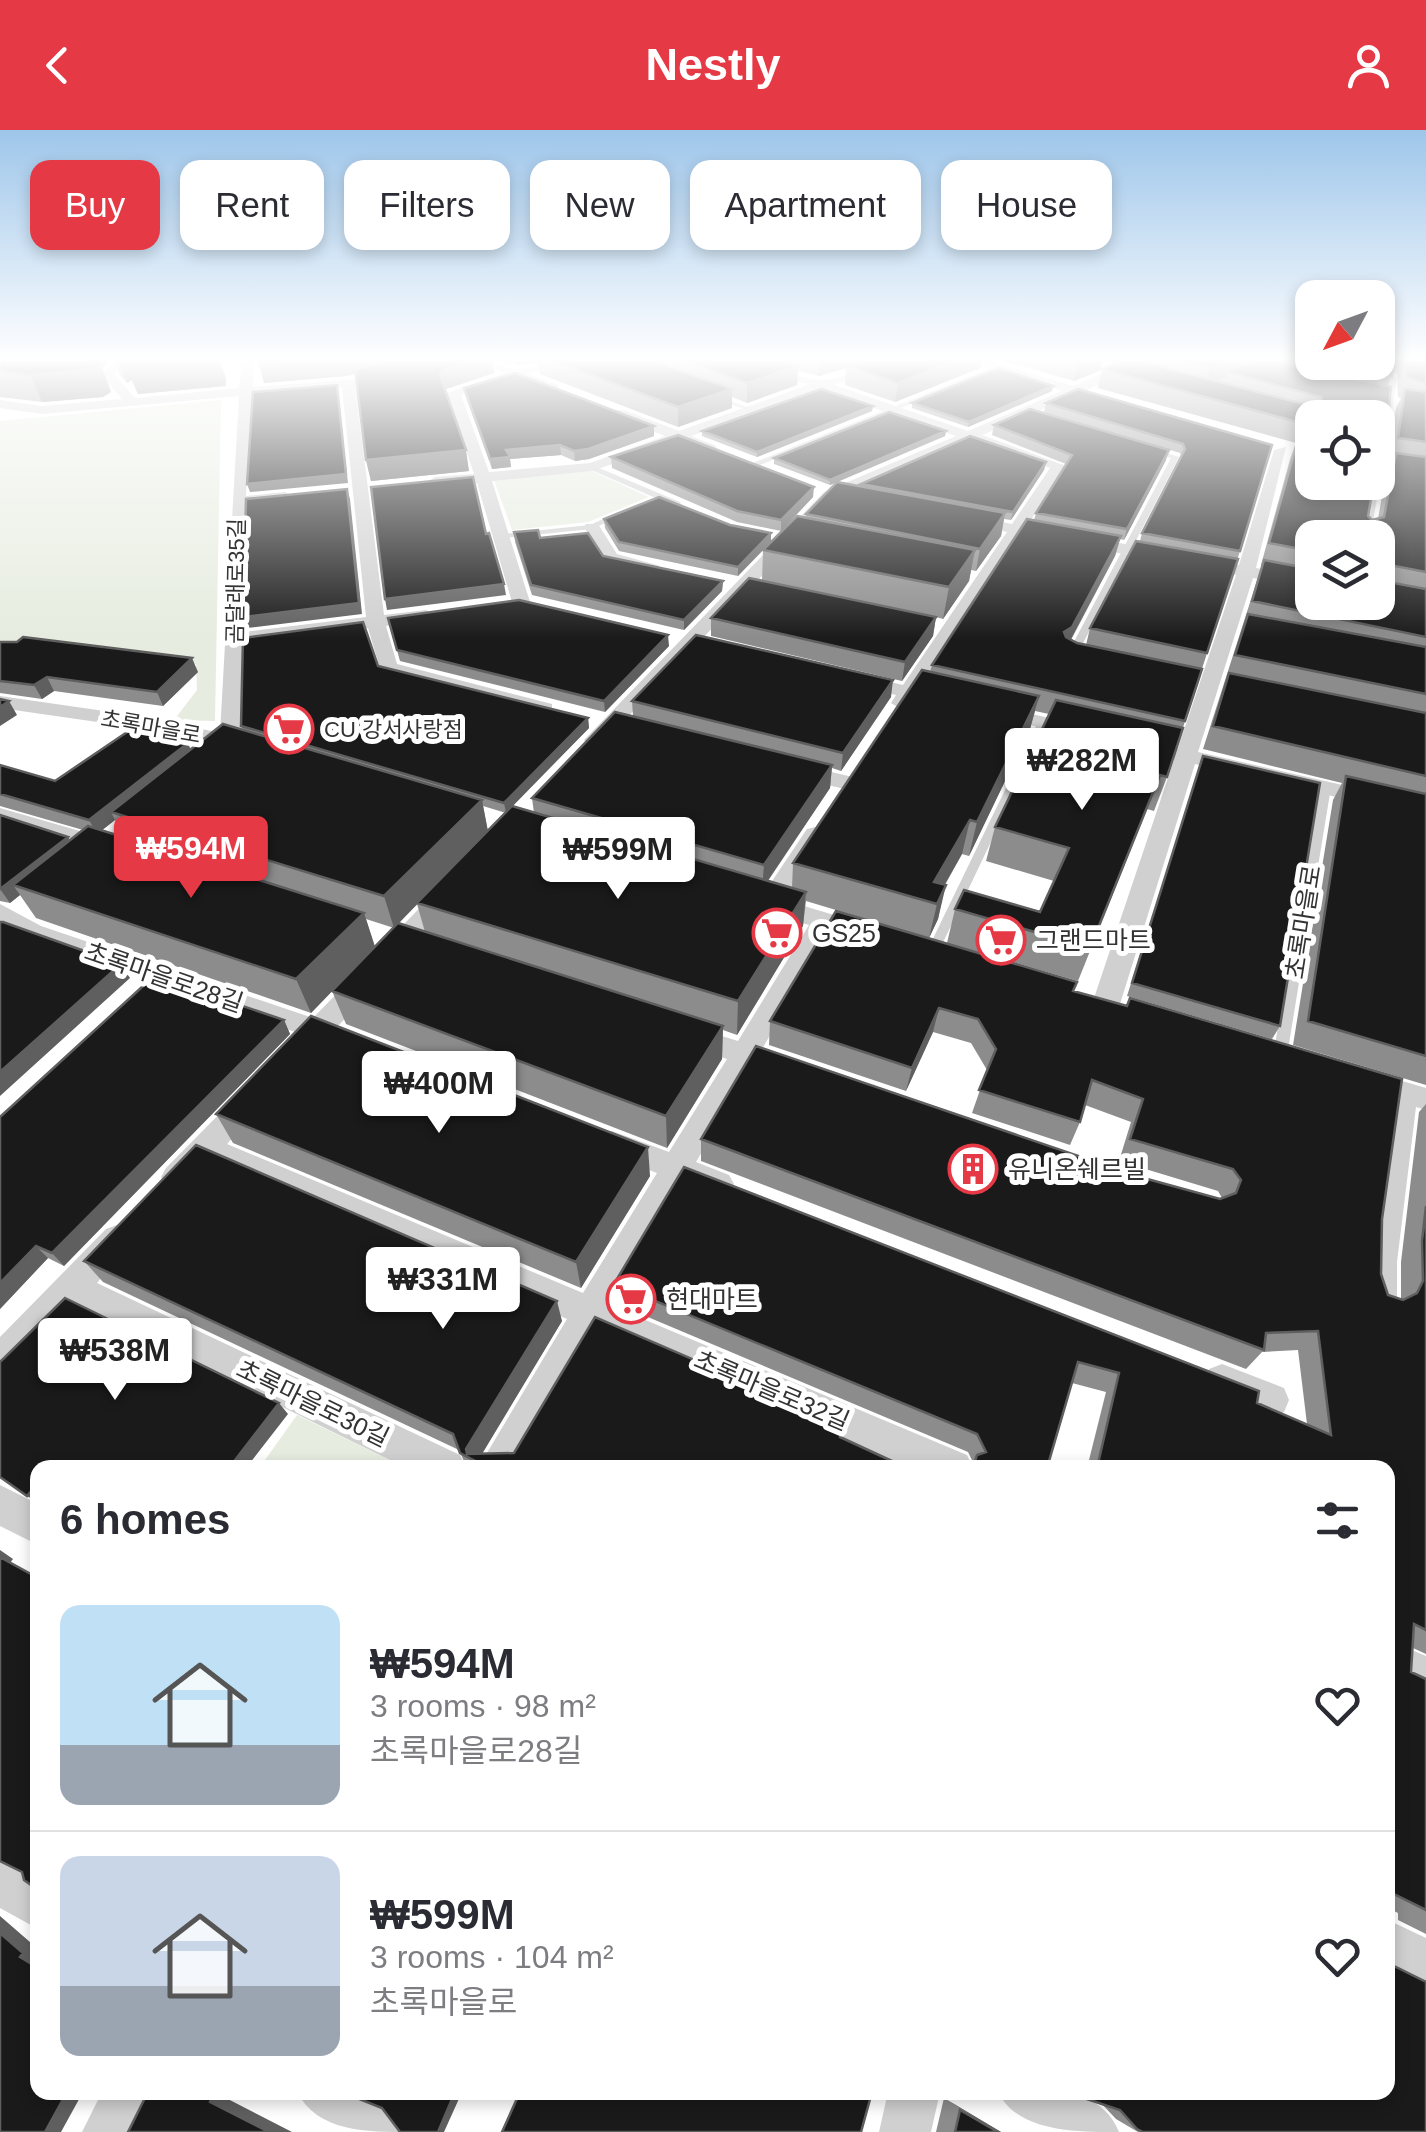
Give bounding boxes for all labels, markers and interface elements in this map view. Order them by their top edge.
icon: back [30,38,85,93]
icon: person [1341,38,1396,93]
text: Nestly [645,39,781,90]
chip: Buy [30,160,160,250]
chip: Rent [180,160,324,250]
chip: Filters [344,160,510,250]
chip: New [530,160,670,250]
chip: Apartment [690,160,921,250]
chip: House [941,160,1112,250]
north arrow [1295,280,1395,380]
map controls [1295,280,1395,620]
button: locate [1295,400,1395,500]
street label: 곰달래로35길 [222,518,250,644]
button: layers [1295,520,1395,620]
supermarket icon: CU 강서사랑점 [263,703,315,755]
street label: 초록마을로 [99,706,203,748]
place label: CU 강서사랑점 [324,717,463,742]
pin: ₩282M [1012,728,1152,813]
text: ₩282M [1027,742,1137,778]
pin: ₩594M [121,816,261,901]
pin: ₩599M [548,817,688,902]
text: ₩594M [136,830,246,866]
text: ₩599M [563,831,673,867]
street label: 초록마을로 [1280,863,1326,981]
supermarket icon: GS25 [751,907,803,959]
supermarket icon: 그랜드마트 [975,914,1027,966]
place label: GS25 [812,919,876,947]
place label: 그랜드마트 [1036,926,1151,954]
street label: 초록마을로28길 [81,937,247,1017]
pin: ₩400M [369,1051,509,1136]
text: ₩400M [384,1065,494,1101]
building icon: 유니온쉐르빌 [947,1143,999,1195]
place label: 유니온쉐르빌 [1008,1155,1146,1183]
pin: ₩331M [373,1247,513,1332]
text: ₩331M [388,1261,498,1297]
supermarket icon: 현대마트 [605,1273,657,1325]
place label: 현대마트 [666,1285,758,1313]
pin: ₩538M [45,1318,185,1403]
text: ₩538M [60,1332,170,1368]
street label: 초록마을로32길 [690,1345,854,1435]
street label: 초록마을로30길 [232,1354,394,1452]
icon: filters [1310,1493,1365,1548]
text: 6 homes [60,1496,230,1543]
text: ₩594M [370,1640,515,1687]
icon: home [140,1645,260,1765]
icon: heart [1310,1678,1365,1733]
text: 3 rooms · 98 m² [370,1688,596,1724]
text: 초록마을로28길 [370,1733,582,1769]
text: ₩599M [370,1891,515,1938]
icon: home [140,1896,260,2016]
icon: heart [1310,1929,1365,1984]
text: 3 rooms · 104 m² [370,1939,614,1975]
text: 초록마을로 [370,1984,517,2020]

